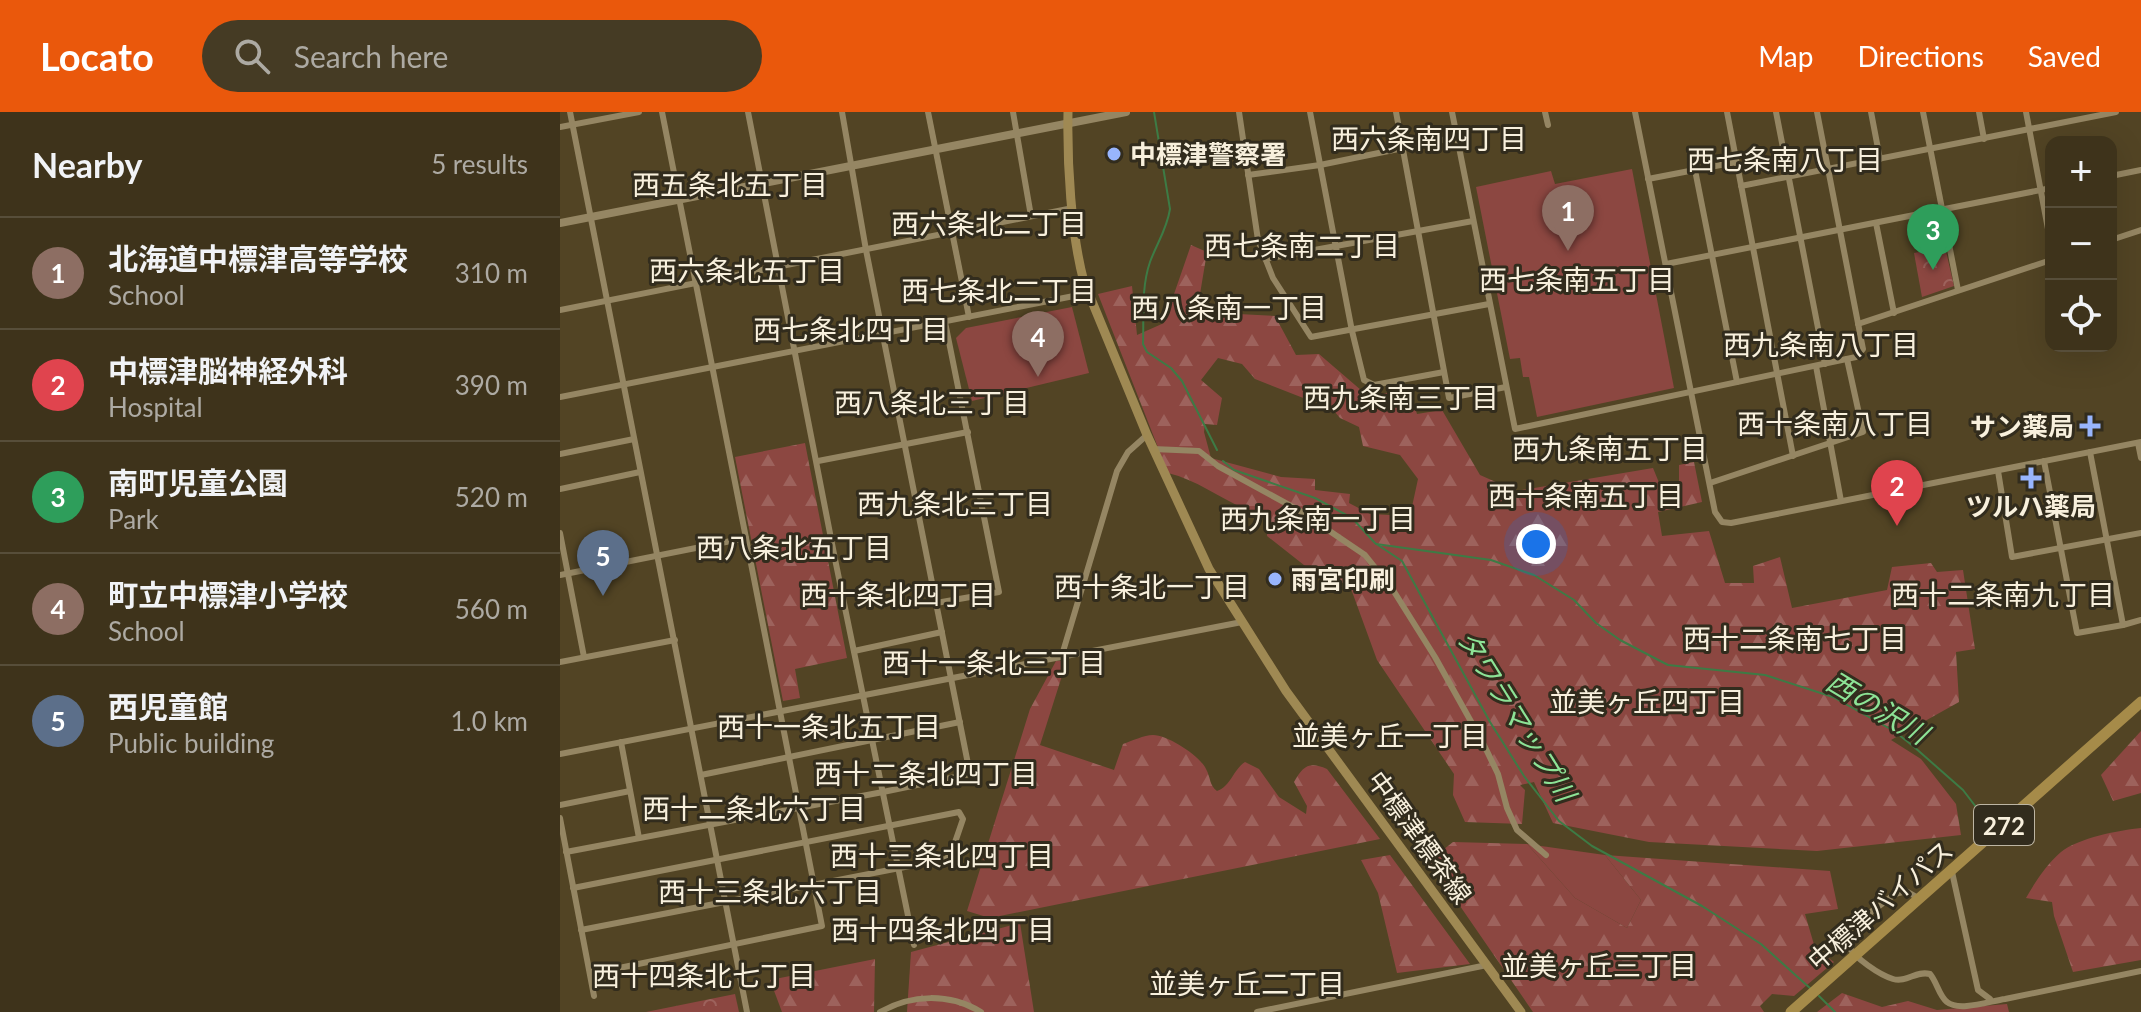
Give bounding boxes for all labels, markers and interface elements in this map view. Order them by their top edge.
search box [202,20,762,92]
text: Locato [40,33,154,79]
icon: search [230,34,274,78]
text: Search here [294,38,448,74]
text: Map [1758,39,1813,73]
text: Directions [1857,39,1984,73]
text: Saved [2028,39,2101,73]
district label: 西六条南四丁目 [1331,121,1527,155]
map controls [2045,136,2117,352]
button: + [2045,136,2117,208]
place label: 中標津警察署 [1130,138,1286,170]
district label: 西七条南八丁目 [1687,142,1883,176]
text: Nearby [32,144,143,185]
marker: 中標津警察署 [1105,145,1123,163]
text: 5 results [431,148,528,180]
district label: 西五条北五丁目 [632,167,828,201]
pin: 1 [1542,185,1594,251]
pin: 3 [1907,204,1959,270]
district label: 西六条北二丁目 [891,206,1087,240]
button: − [2045,208,2117,280]
district label: 西七条南二丁目 [1204,228,1400,262]
text: 北海道中標津高等学校 [108,240,408,276]
district label: 西六条北五丁目 [649,253,845,287]
text: 1 [50,257,66,289]
text: 310 m [455,257,528,289]
district label: 西七条南五丁目 [1479,262,1675,296]
district label: 西七条北二丁目 [901,273,1097,307]
text: School [108,279,185,311]
button: locate [2045,280,2117,352]
district label: 西八条南一丁目 [1131,290,1327,324]
pin: 4 [1012,311,1064,377]
district label: 西七条北四丁目 [753,312,949,346]
district label: 西九条南八丁目 [1723,327,1919,361]
text: 中標津脳神経外科 [108,352,348,388]
text: 2 [50,369,66,401]
text: 390 m [455,369,528,401]
district label: 西九条南三丁目 [1303,380,1499,414]
district label: 西八条北三丁目 [834,385,1030,419]
text: Hospital [108,391,203,423]
district label: 西十条南八丁目 [1737,406,1933,440]
place label: サン薬局 [1970,410,2074,442]
marker: サン薬局 [2081,417,2099,435]
district label: 西九条南五丁目 [1512,431,1708,465]
pin: 2 [1871,460,1923,526]
text: 南町児童公園 [108,464,288,500]
marker: ツルハ薬局 [2022,469,2040,487]
district label: 西十条南五丁目 [1488,478,1684,512]
text: 3 [50,481,66,513]
text: 520 m [455,481,528,513]
district label: 西九条北三丁目 [857,486,1053,520]
place label: ツルハ薬局 [1966,490,2096,522]
district label: 西九条南一丁目 [1220,501,1416,535]
text: Park [108,503,159,535]
your location [1516,524,1556,564]
pin: 5 [577,530,629,596]
district label: 西八条北五丁目 [696,530,892,564]
place label: 雨宮印刷 [1291,563,1395,595]
district label: 西十条北一丁目 [1054,569,1250,603]
marker: 雨宮印刷 [1266,570,1284,588]
text: 町立中標津小学校 [108,576,348,612]
district label: 西十条北四丁目 [800,577,996,611]
district label: 西十二条南九丁目 [1891,577,2115,611]
text: 4 [50,593,66,625]
text: 560 m [455,593,528,625]
text: School [108,615,185,647]
district label: 西十二条南七丁目 [1683,621,1907,655]
water label: タワラマップ川 [1451,623,1585,810]
district label: 西十一条北三丁目 [882,645,1106,679]
water label: 西の沢川 [1821,664,1937,752]
district label: 並美ヶ丘四丁目 [1549,684,1745,718]
text: 西児童館 [108,688,228,724]
text: 5 [50,705,66,737]
text: 1.0 km [450,705,528,737]
district label: 西十一条北五丁目 [717,709,941,743]
district label: 並美ヶ丘一丁目 [1292,718,1488,752]
text: Public building [108,727,274,759]
district label: 西十二条北四丁目 [814,756,1038,790]
street label: 中標津標茶線 [1361,764,1479,910]
district label: 西十二条北六丁目 [642,791,866,825]
road number: 272 [1974,805,2034,845]
street label: 中標津バイパス [1801,833,1959,977]
district label: 西十三条北四丁目 [830,838,1054,872]
district label: 西十三条北六丁目 [658,874,882,908]
district label: 西十四条北四丁目 [831,912,1055,946]
district label: 並美ヶ丘三丁目 [1501,948,1697,982]
district label: 西十四条北七丁目 [592,958,816,992]
district label: 並美ヶ丘二丁目 [1149,966,1345,1000]

